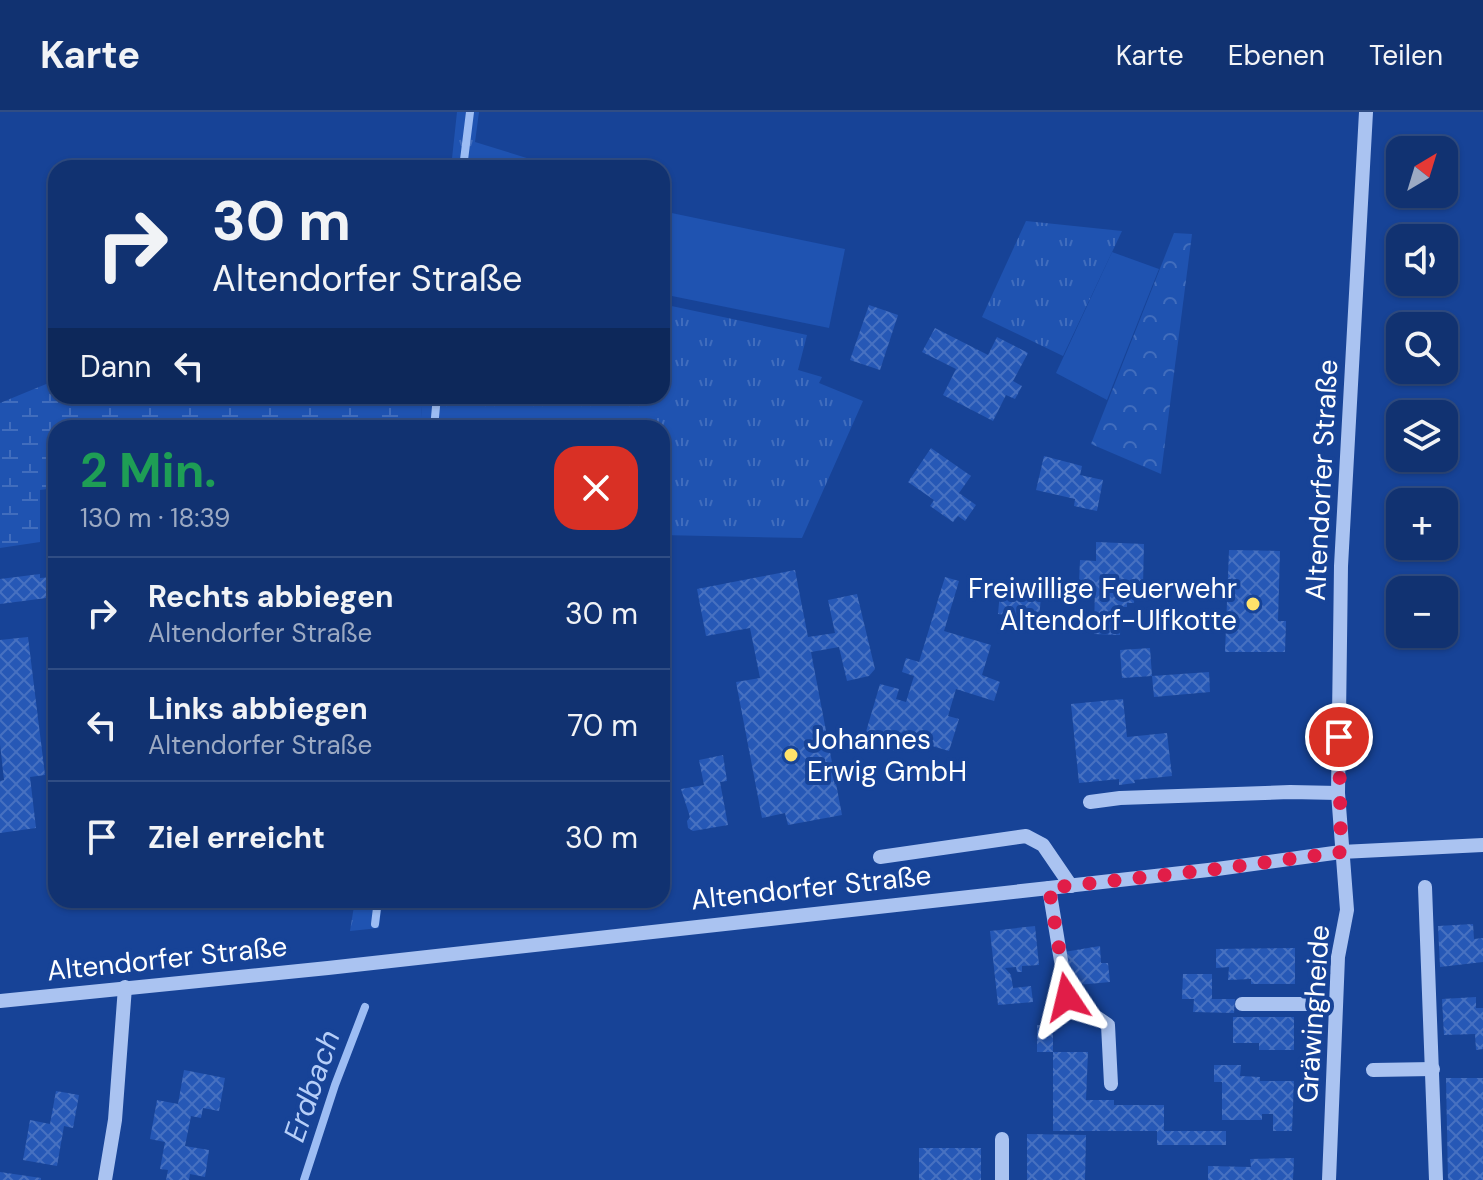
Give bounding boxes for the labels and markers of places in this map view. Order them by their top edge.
place label: Freiwillige Feuerwehr Altendorf-Ulfkotte [968,570,1237,639]
marker: Freiwillige Feuerwehr Altendorf-Ulfkotte [1244,595,1262,613]
pin [1305,703,1373,771]
place label: Johannes Erwig GmbH [807,721,967,790]
marker: Johannes Erwig GmbH [782,746,800,764]

